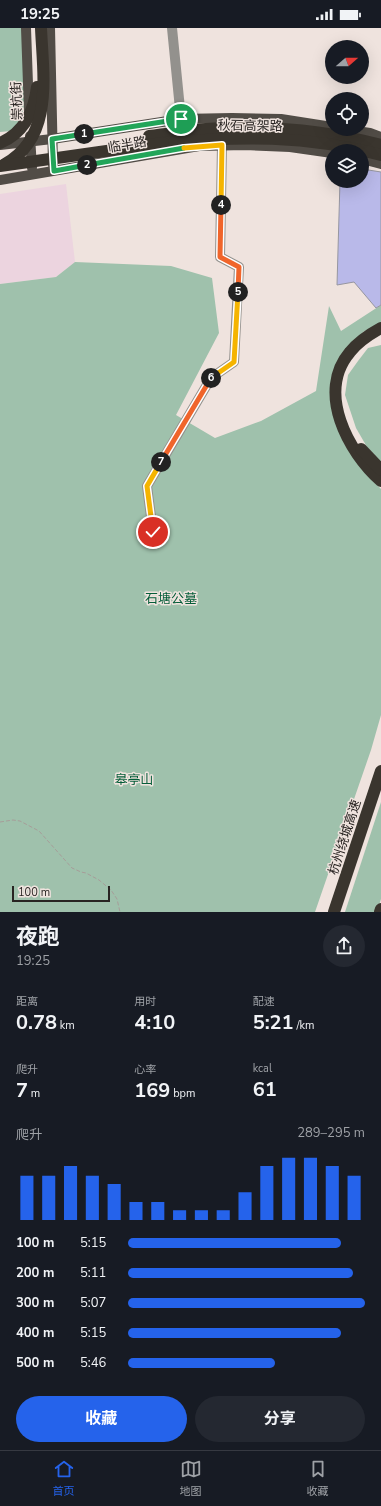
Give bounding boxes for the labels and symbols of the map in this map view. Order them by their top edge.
north arrow [325,40,369,84]
street label: 崇杭街 [7,81,27,121]
pin [164,102,198,136]
street label: 秋石高架路 [217,116,283,136]
pin: 1 [74,124,94,144]
street label: 临半路 [106,133,148,157]
pin: 2 [77,155,97,175]
pin: 4 [211,195,231,215]
pin: 5 [228,282,248,302]
pin: 6 [201,368,221,388]
pin: 7 [151,452,171,472]
pin [136,515,170,549]
park label: 石塘公墓 [145,590,197,608]
park label: 皋亭山 [114,771,154,789]
street label: 杭州绕城高速 [324,797,366,877]
scale bar [12,884,110,903]

